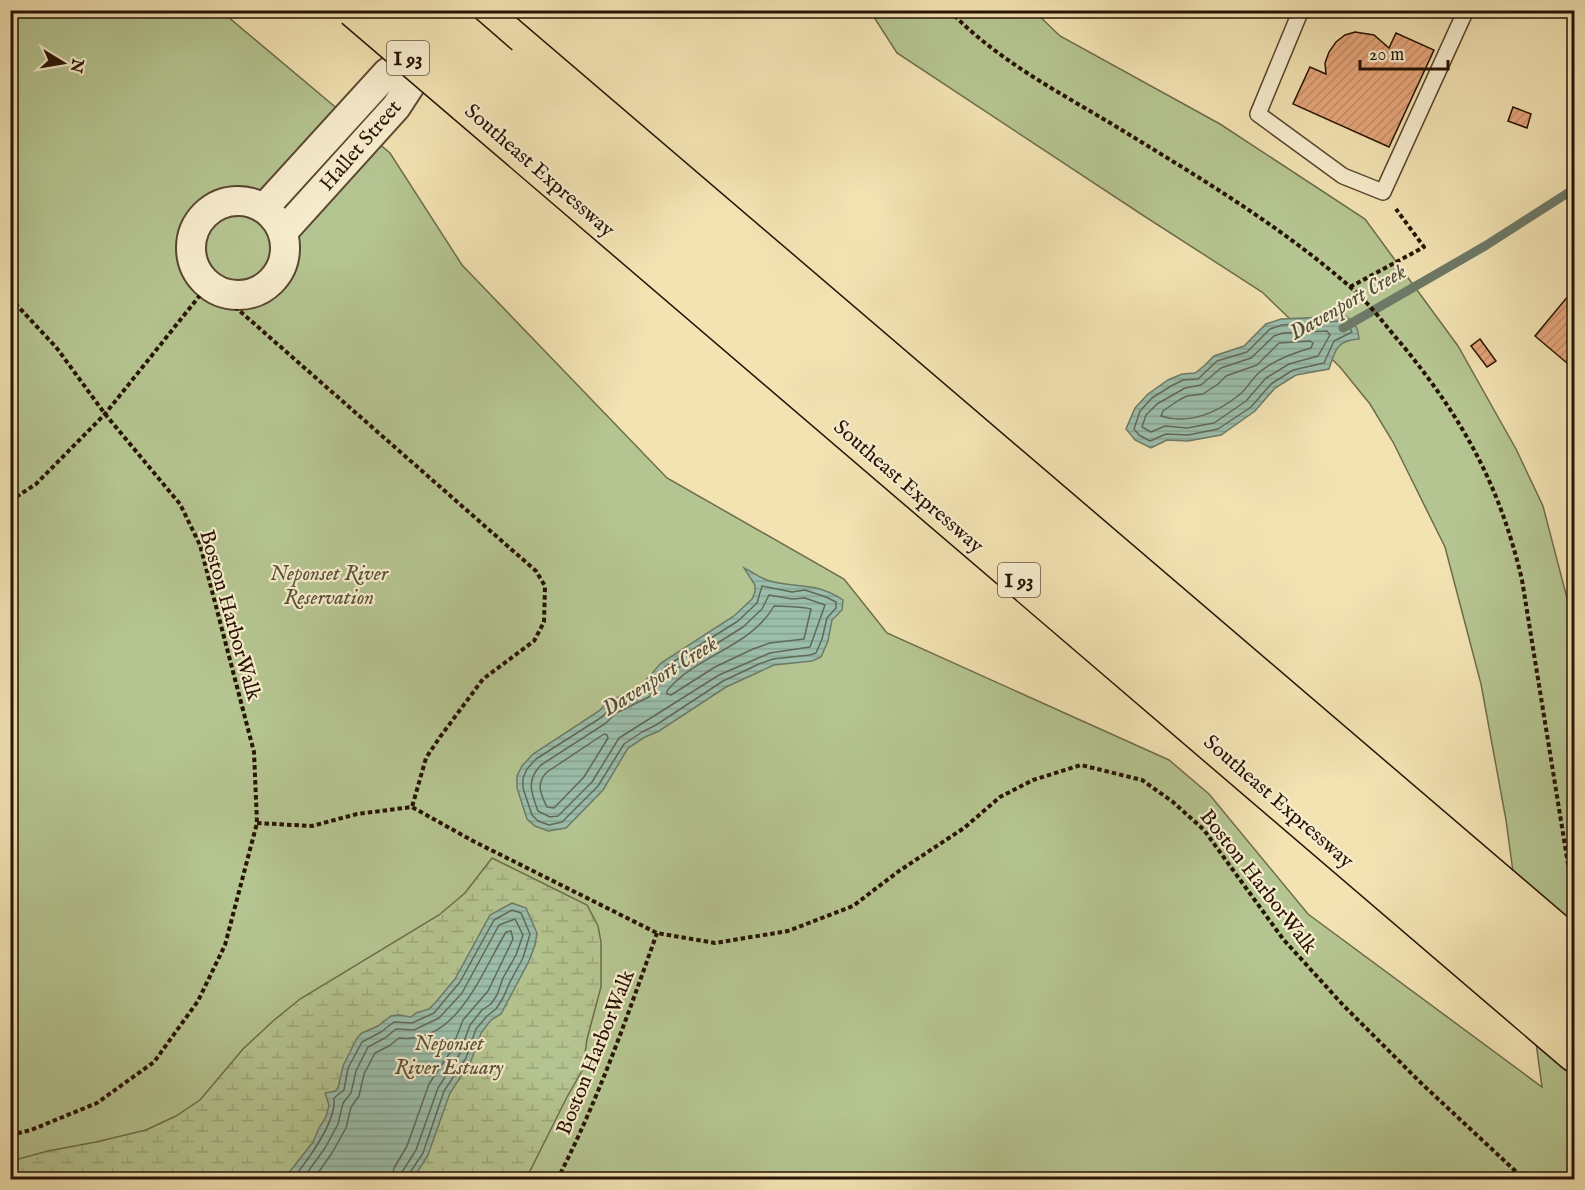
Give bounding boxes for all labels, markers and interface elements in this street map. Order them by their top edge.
north arrow [33,33,93,93]
scale bar [1360,33,1448,71]
road number: I 93 [387,41,429,75]
text: 20 m [1369,44,1404,67]
text: N [65,56,87,74]
street label: Hallet Street [314,95,408,197]
street label: Southeast Expressway [458,99,620,244]
water label: Davenport Creek [1284,258,1412,348]
street label: Southeast Expressway [827,415,989,560]
street label: Boston HarborWalk [192,527,267,704]
park label: Neponset River Reservation [270,561,389,612]
road number: I 93 [998,563,1040,597]
water label: Davenport Creek [597,630,723,723]
street label: Southeast Expressway [1197,730,1359,875]
street label: Boston HarborWalk [1193,804,1323,960]
street label: Boston HarborWalk [551,965,642,1139]
park label: Neponset River Estuary [395,1031,504,1082]

